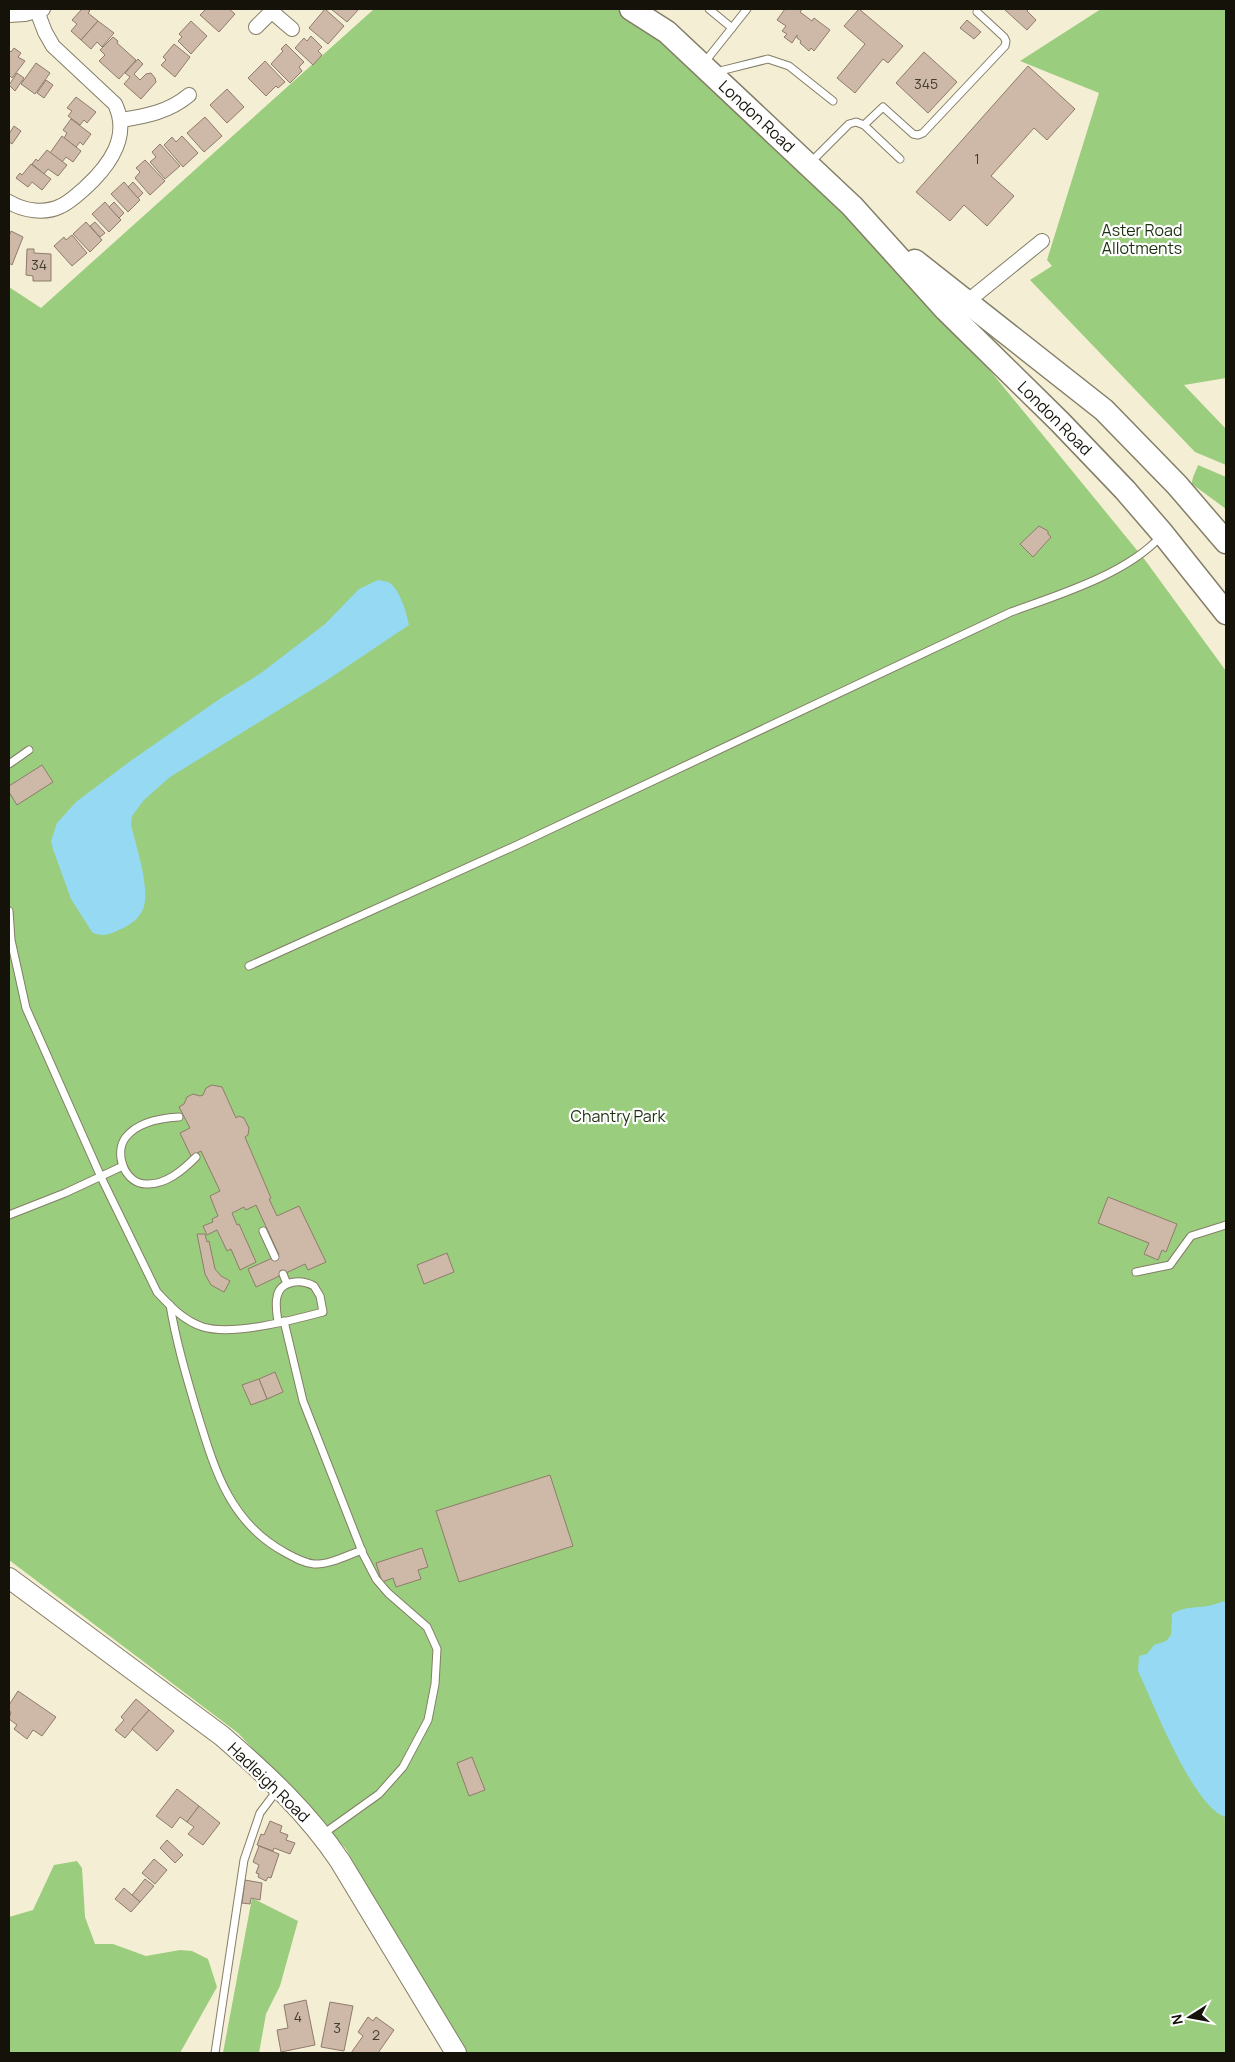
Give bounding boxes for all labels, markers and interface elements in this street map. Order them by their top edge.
house number: 345 [914,74,938,93]
street label: London Road [714,75,800,157]
house number: 1 [974,149,980,168]
park label: Aster Road Allotments [1102,219,1182,259]
house number: 34 [31,255,47,274]
street label: London Road [1013,376,1097,460]
park label: Chantry Park [571,1105,667,1127]
street label: Hadleigh Road [223,1737,315,1827]
north arrow [1165,1992,1215,2042]
house number: 4 [294,2007,302,2026]
text: N [1166,2013,1187,2026]
house number: 3 [333,2018,341,2037]
house number: 2 [372,2025,380,2044]

